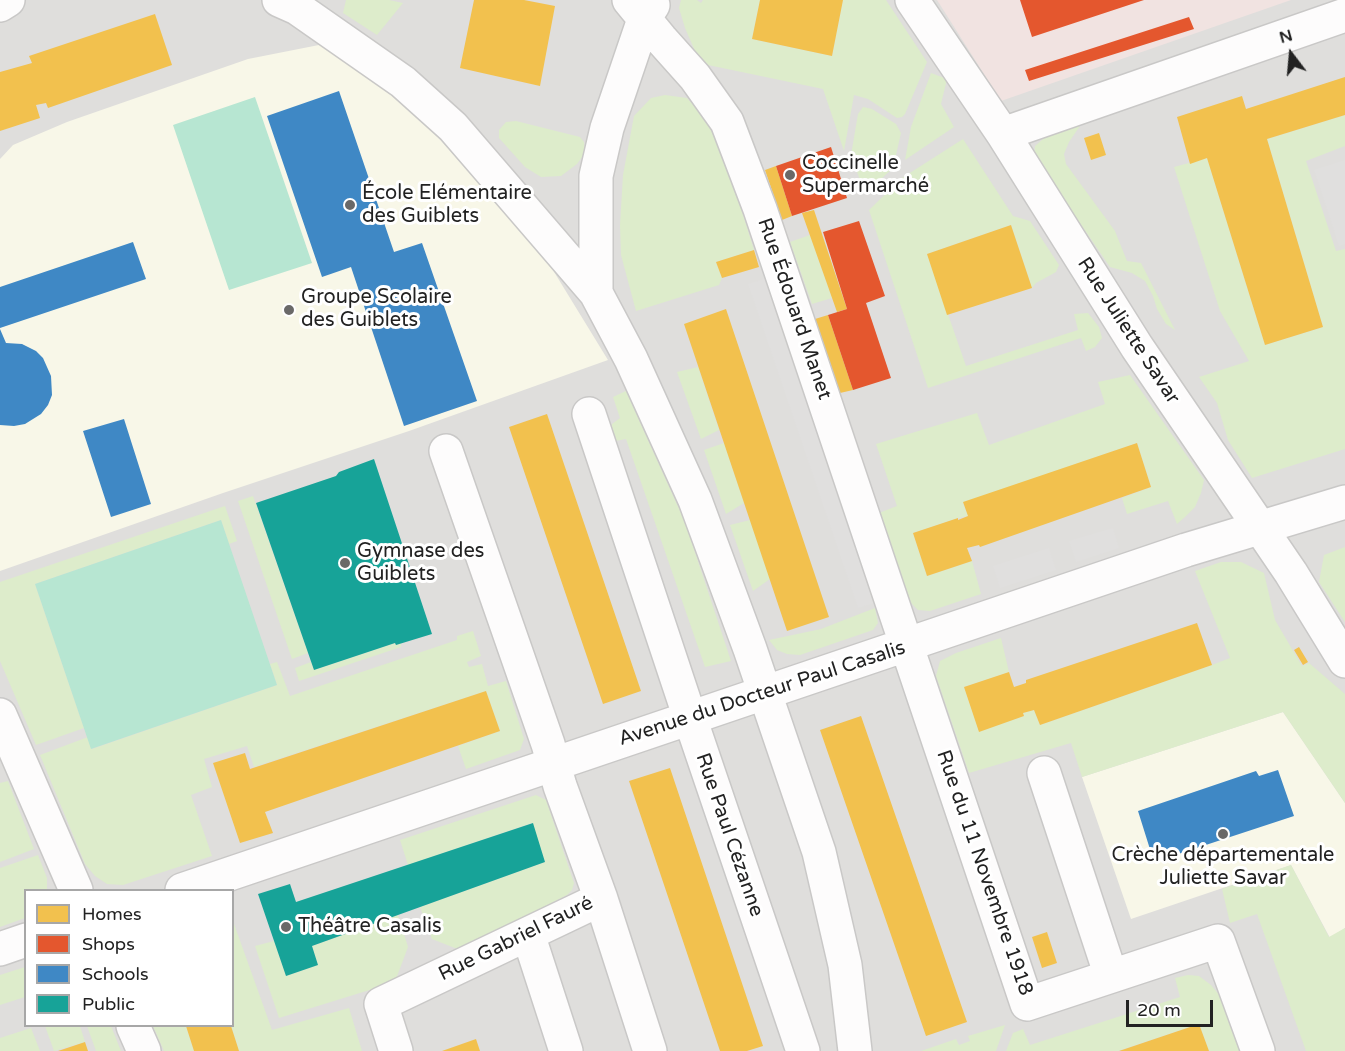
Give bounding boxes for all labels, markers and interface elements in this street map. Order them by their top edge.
north arrow [1261,24,1321,84]
text: N [1277,25,1295,48]
place label: Coccinelle Supermarché [802,152,929,199]
marker: Coccinelle Supermarché [783,168,797,182]
place label: École Elémentaire des Guiblets [362,182,532,229]
marker: École Elémentaire des Guiblets [343,198,357,212]
street label: Rue Édouard Manet [752,215,836,403]
street label: Rue Juliette Savar [1072,253,1184,409]
place label: Groupe Scolaire des Guiblets [301,286,452,333]
marker: Groupe Scolaire des Guiblets [282,303,296,317]
place label: Gymnase des Guiblets [357,540,484,587]
marker: Gymnase des Guiblets [338,556,352,570]
street label: Avenue du Docteur Paul Casalis [616,636,908,752]
street label: Rue du 11 Novembre 1918 [931,747,1037,999]
street label: Rue Paul Cézanne [690,750,768,920]
marker: Crèche départementale Juliette Savar [1216,827,1230,841]
place label: Crèche départementale Juliette Savar [1112,844,1334,891]
legend [24,889,234,1027]
street label: Rue Gabriel Fauré [435,891,597,987]
text: Homes [82,903,142,925]
place label: Théâtre Casalis [298,915,442,939]
marker: Théâtre Casalis [279,920,293,934]
text: Shops [82,933,135,955]
text: Schools [82,963,149,985]
scale bar [1129,988,1216,1026]
text: Public [82,993,135,1015]
text: 20 m [1137,999,1181,1021]

